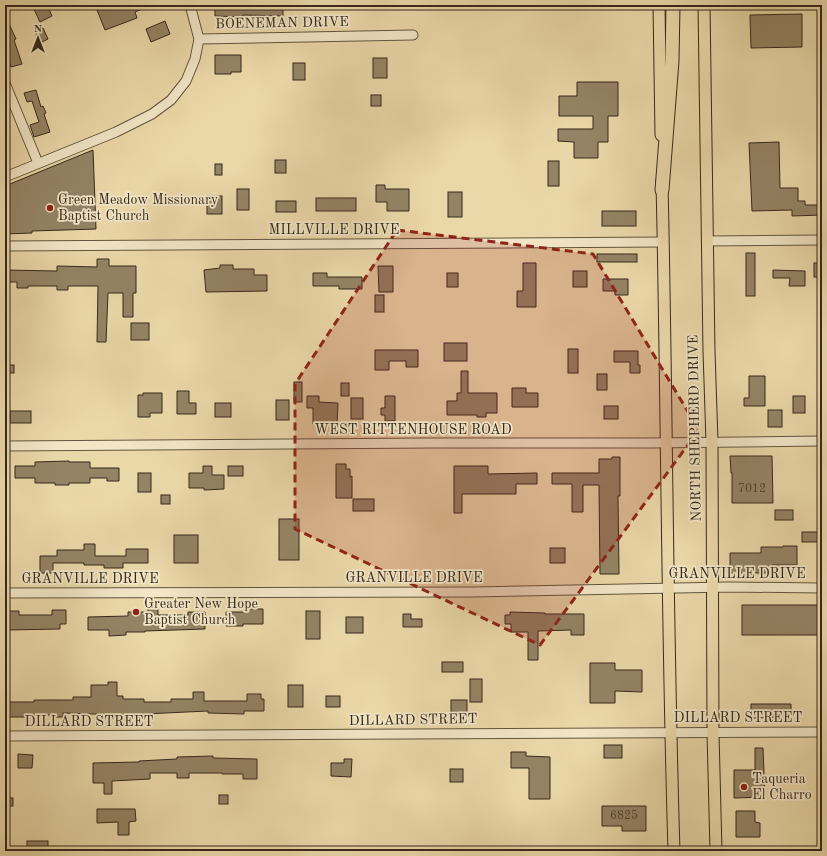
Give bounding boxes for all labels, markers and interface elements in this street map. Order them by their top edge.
street label: BOENEMAN DRIVE [215,15,349,31]
north arrow [18,18,58,58]
text: N [34,24,43,35]
place label: Green Meadow Missionary Baptist Church [58,193,219,223]
marker: Green Meadow Missionary Baptist Church [45,203,55,213]
street label: MILLVILLE DRIVE [269,223,399,237]
street label: NORTH SHEPHERD DRIVE [686,334,704,522]
street label: WEST RITTENHOUSE ROAD [314,423,512,437]
house number: 7012 [738,483,766,495]
street label: GRANVILLE DRIVE [668,567,806,581]
street label: GRANVILLE DRIVE [345,571,483,585]
street label: GRANVILLE DRIVE [21,572,159,586]
place label: Greater New Hope Baptist Church [144,597,258,627]
marker: Greater New Hope Baptist Church [131,607,141,617]
street label: DILLARD STREET [674,711,802,725]
street label: DILLARD STREET [348,712,478,728]
street label: DILLARD STREET [25,715,153,729]
place label: Taqueria El Charro [752,772,812,802]
marker: Taqueria El Charro [739,782,749,792]
house number: 6825 [610,809,638,822]

